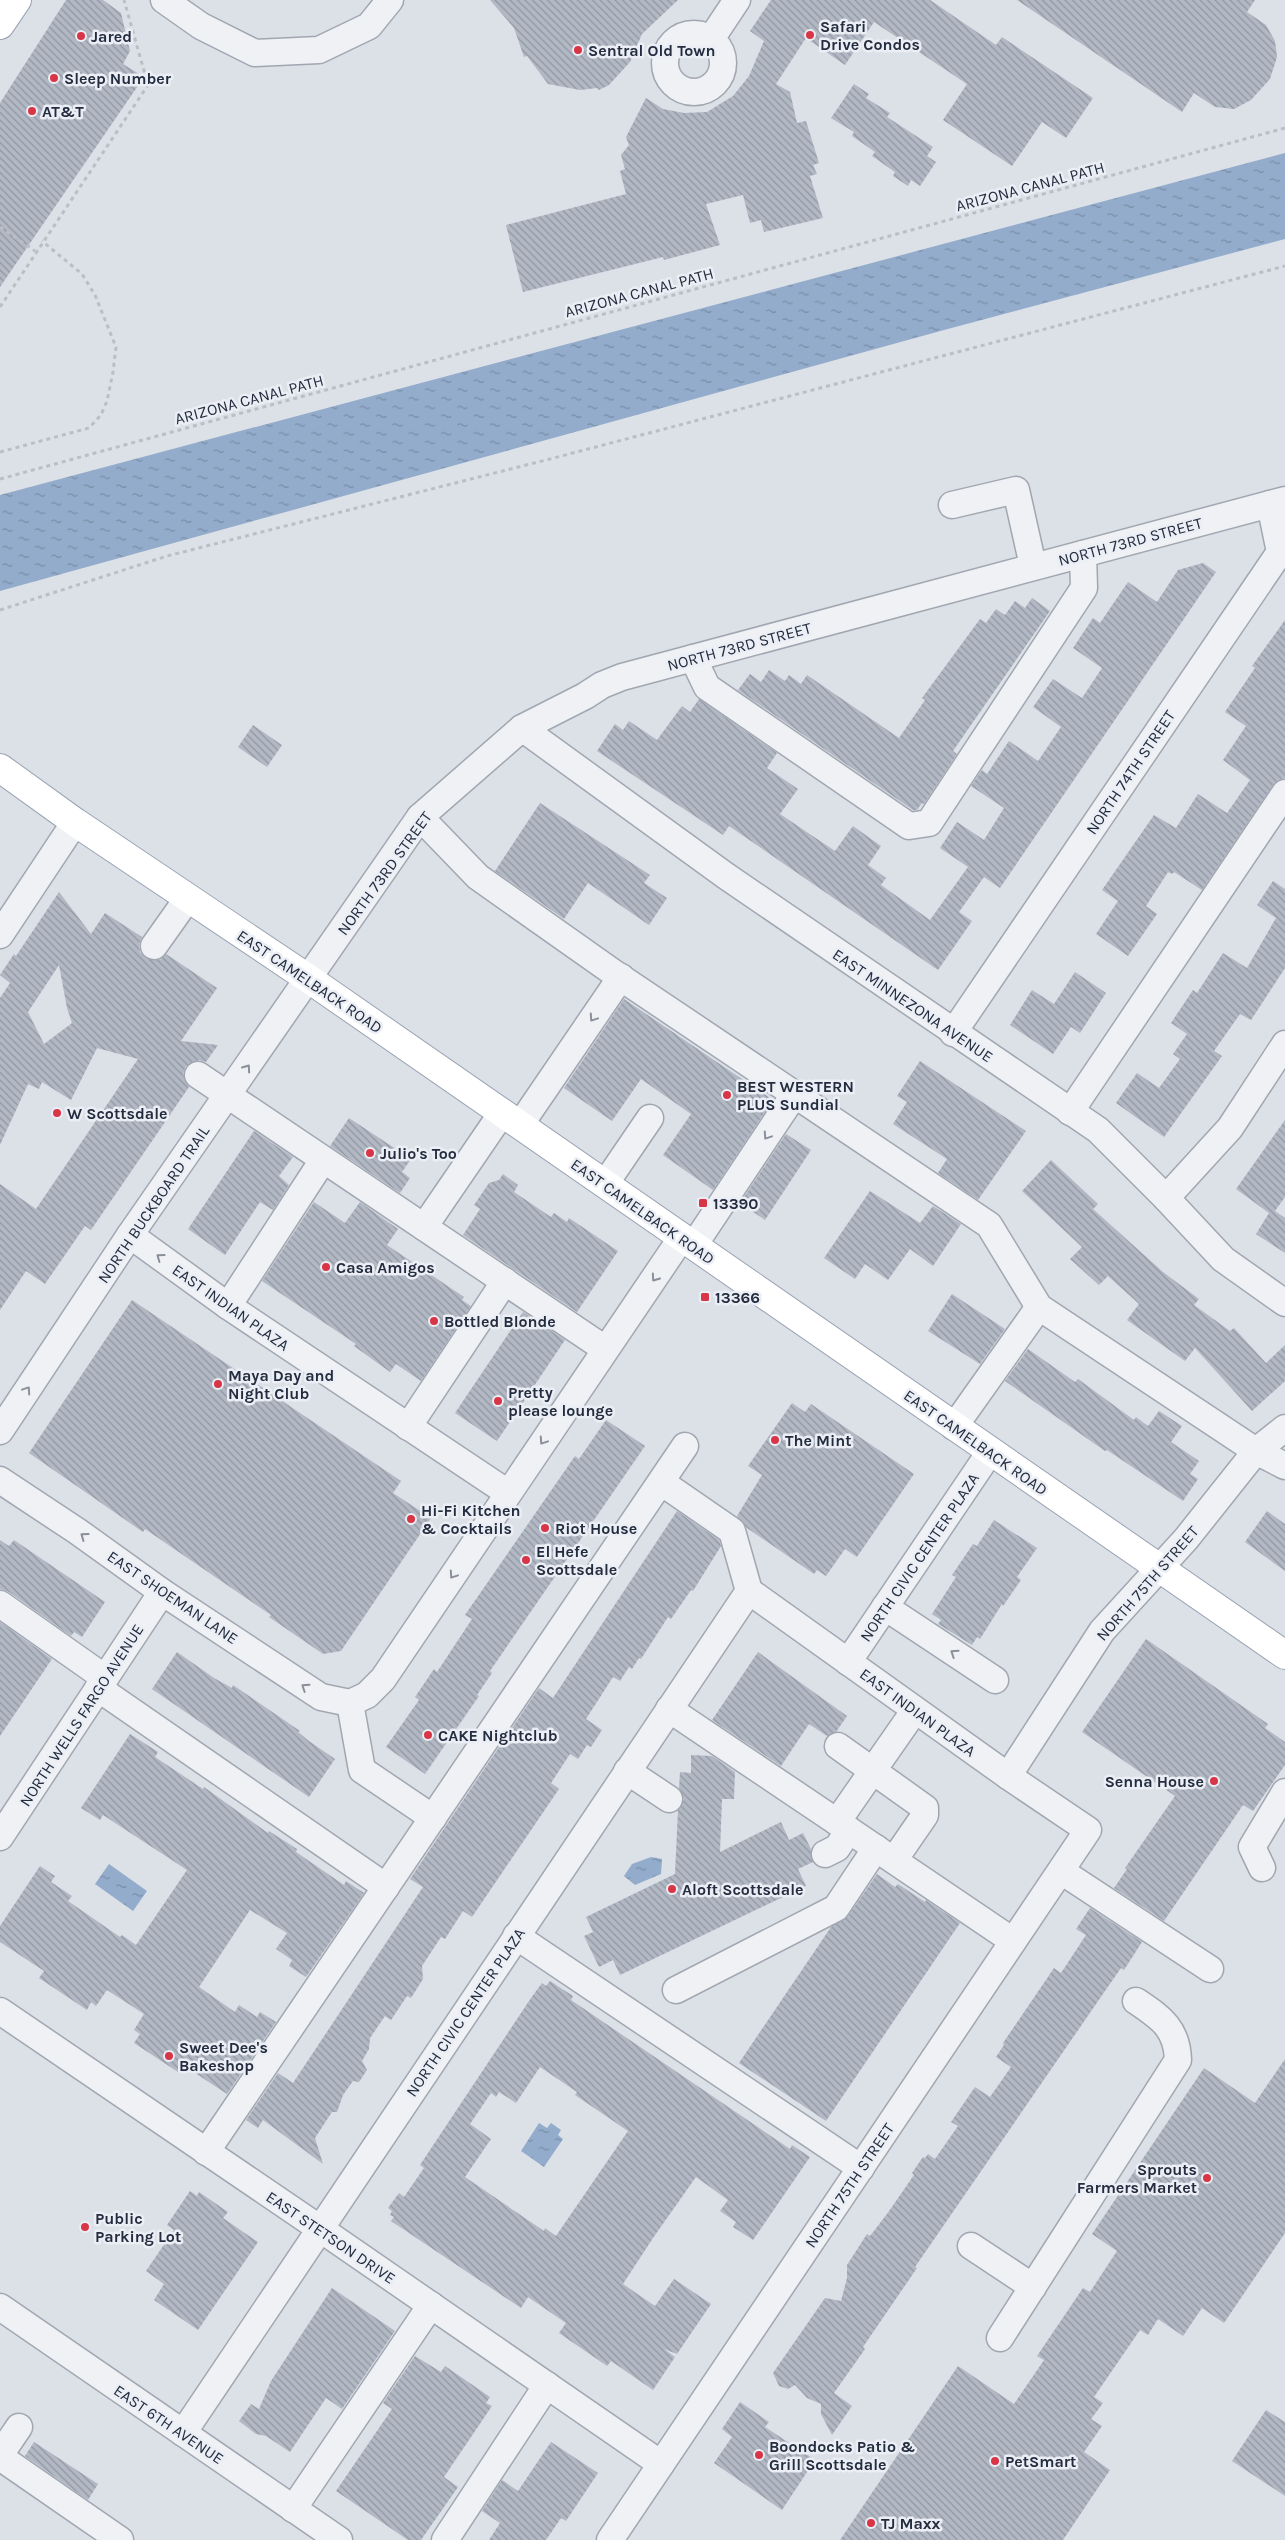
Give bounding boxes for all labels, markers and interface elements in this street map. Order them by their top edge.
place label: Safari Drive Condos [820,17,920,54]
place label: Jared [91,27,132,46]
marker: Safari Drive Condos [804,29,816,41]
marker: Jared [75,30,87,42]
place label: Sentral Old Town [588,41,715,60]
marker: Sentral Old Town [572,44,584,56]
place label: Sleep Number [64,69,172,88]
marker: Sleep Number [48,72,60,84]
place label: AT&T [42,102,84,121]
marker: AT&T [26,105,38,117]
street label: ARIZONA CANAL PATH [954,157,1107,215]
street label: ARIZONA CANAL PATH [563,263,716,321]
street label: ARIZONA CANAL PATH [173,370,326,428]
street label: NORTH 73RD STREET [1056,513,1204,570]
street label: NORTH 73RD STREET [665,618,813,675]
street label: NORTH 74TH STREET [1082,706,1179,838]
street label: NORTH 73RD STREET [333,808,436,939]
street label: EAST CAMELBACK ROAD [234,926,386,1037]
street label: EAST MINNEZONA AVENUE [829,945,997,1066]
one-way arrow [590,1012,600,1021]
one-way arrow [241,1065,249,1074]
place label: BEST WESTERN PLUS Sundial [737,1077,854,1114]
marker: BEST WESTERN PLUS Sundial [721,1089,733,1101]
place label: W Scottsdale [67,1104,168,1123]
marker: W Scottsdale [51,1107,63,1119]
street label: NORTH BUCKBOARD TRAIL [94,1121,214,1287]
one-way arrow [764,1130,773,1139]
place label: Julio's Too [380,1144,457,1163]
marker: Julio's Too [364,1147,376,1159]
street label: EAST CAMELBACK ROAD [567,1155,718,1268]
place label: 13390 [713,1194,759,1213]
marker: 13390 [697,1197,709,1209]
one-way arrow [156,1254,166,1263]
place label: Casa Amigos [336,1258,435,1277]
street label: EAST INDIAN PLAZA [169,1260,293,1355]
marker: Casa Amigos [320,1261,332,1273]
one-way arrow [652,1272,661,1281]
place label: 13366 [715,1288,760,1307]
marker: 13366 [699,1291,711,1303]
place label: Bottled Blonde [444,1312,556,1331]
marker: Bottled Blonde [428,1315,440,1327]
place label: Maya Day and Night Club [228,1366,334,1403]
marker: Maya Day and Night Club [212,1378,224,1390]
place label: Pretty please lounge [508,1383,613,1420]
one-way arrow [21,1386,30,1396]
street label: EAST CAMELBACK ROAD [900,1386,1051,1499]
marker: Pretty please lounge [492,1395,504,1407]
place label: The Mint [785,1431,852,1450]
marker: The Mint [769,1434,781,1446]
one-way arrow [540,1435,549,1444]
street label: NORTH CIVIC CENTER PLAZA [856,1469,983,1645]
place label: Hi-Fi Kitchen & Cocktails [421,1501,520,1538]
marker: Hi-Fi Kitchen & Cocktails [405,1513,417,1525]
place label: Riot House [555,1519,637,1538]
marker: Riot House [539,1522,551,1534]
street label: NORTH 75TH STREET [1092,1522,1202,1645]
one-way arrow [80,1533,90,1542]
place label: El Hefe Scottsdale [536,1542,617,1579]
street label: EAST SHOEMAN LANE [104,1547,242,1648]
marker: El Hefe Scottsdale [520,1554,532,1566]
one-way arrow [449,1570,459,1579]
street label: NORTH WELLS FARGO AVENUE [15,1621,147,1810]
one-way arrow [950,1650,959,1660]
street label: EAST INDIAN PLAZA [856,1664,979,1761]
one-way arrow [302,1684,311,1693]
place label: CAKE Nightclub [438,1726,558,1745]
marker: CAKE Nightclub [422,1729,434,1741]
place label: Senna House [1105,1772,1204,1791]
marker: Senna House [1208,1775,1220,1787]
place label: Aloft Scottsdale [682,1880,804,1899]
marker: Aloft Scottsdale [666,1883,678,1895]
street label: NORTH CIVIC CENTER PLAZA [402,1924,529,2100]
place label: Sweet Dee's Bakeshop [179,2038,268,2075]
marker: Sweet Dee's Bakeshop [163,2050,175,2062]
street label: NORTH 75TH STREET [801,2119,898,2251]
place label: Sprouts Farmers Market [1077,2160,1197,2197]
marker: Sprouts Farmers Market [1201,2172,1213,2184]
street label: EAST STETSON DRIVE [262,2187,399,2288]
place label: Public Parking Lot [95,2209,181,2246]
marker: Public Parking Lot [79,2221,91,2233]
street label: EAST 6TH AVENUE [110,2381,227,2468]
place label: Boondocks Patio & Grill Scottsdale [769,2437,916,2474]
marker: Boondocks Patio & Grill Scottsdale [753,2449,765,2461]
place label: PetSmart [1005,2452,1076,2471]
marker: PetSmart [989,2455,1001,2467]
place label: TJ Maxx [881,2514,941,2533]
marker: TJ Maxx [865,2517,877,2529]

